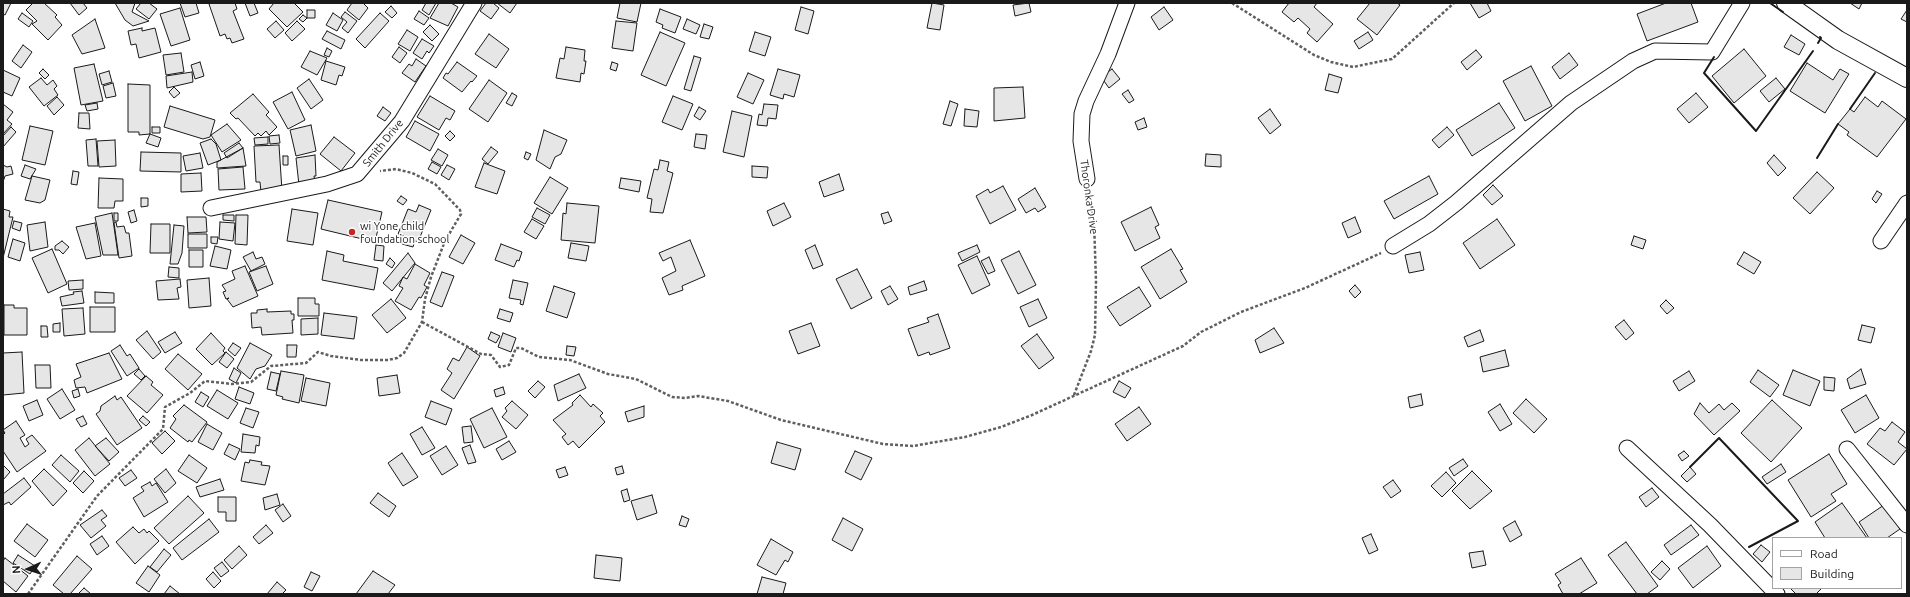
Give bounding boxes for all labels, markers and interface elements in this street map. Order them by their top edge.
street label: Smith Drive [360,117,406,169]
street label: Thoronka Drive [1077,159,1101,235]
place label: wi Yone child foundation school [360,219,449,245]
marker: wi Yone child foundation school [347,227,357,237]
legend [1772,537,1902,589]
text: Road [1810,547,1838,560]
north arrow [8,549,48,589]
text: N [10,565,22,574]
text: Building [1810,567,1854,580]

